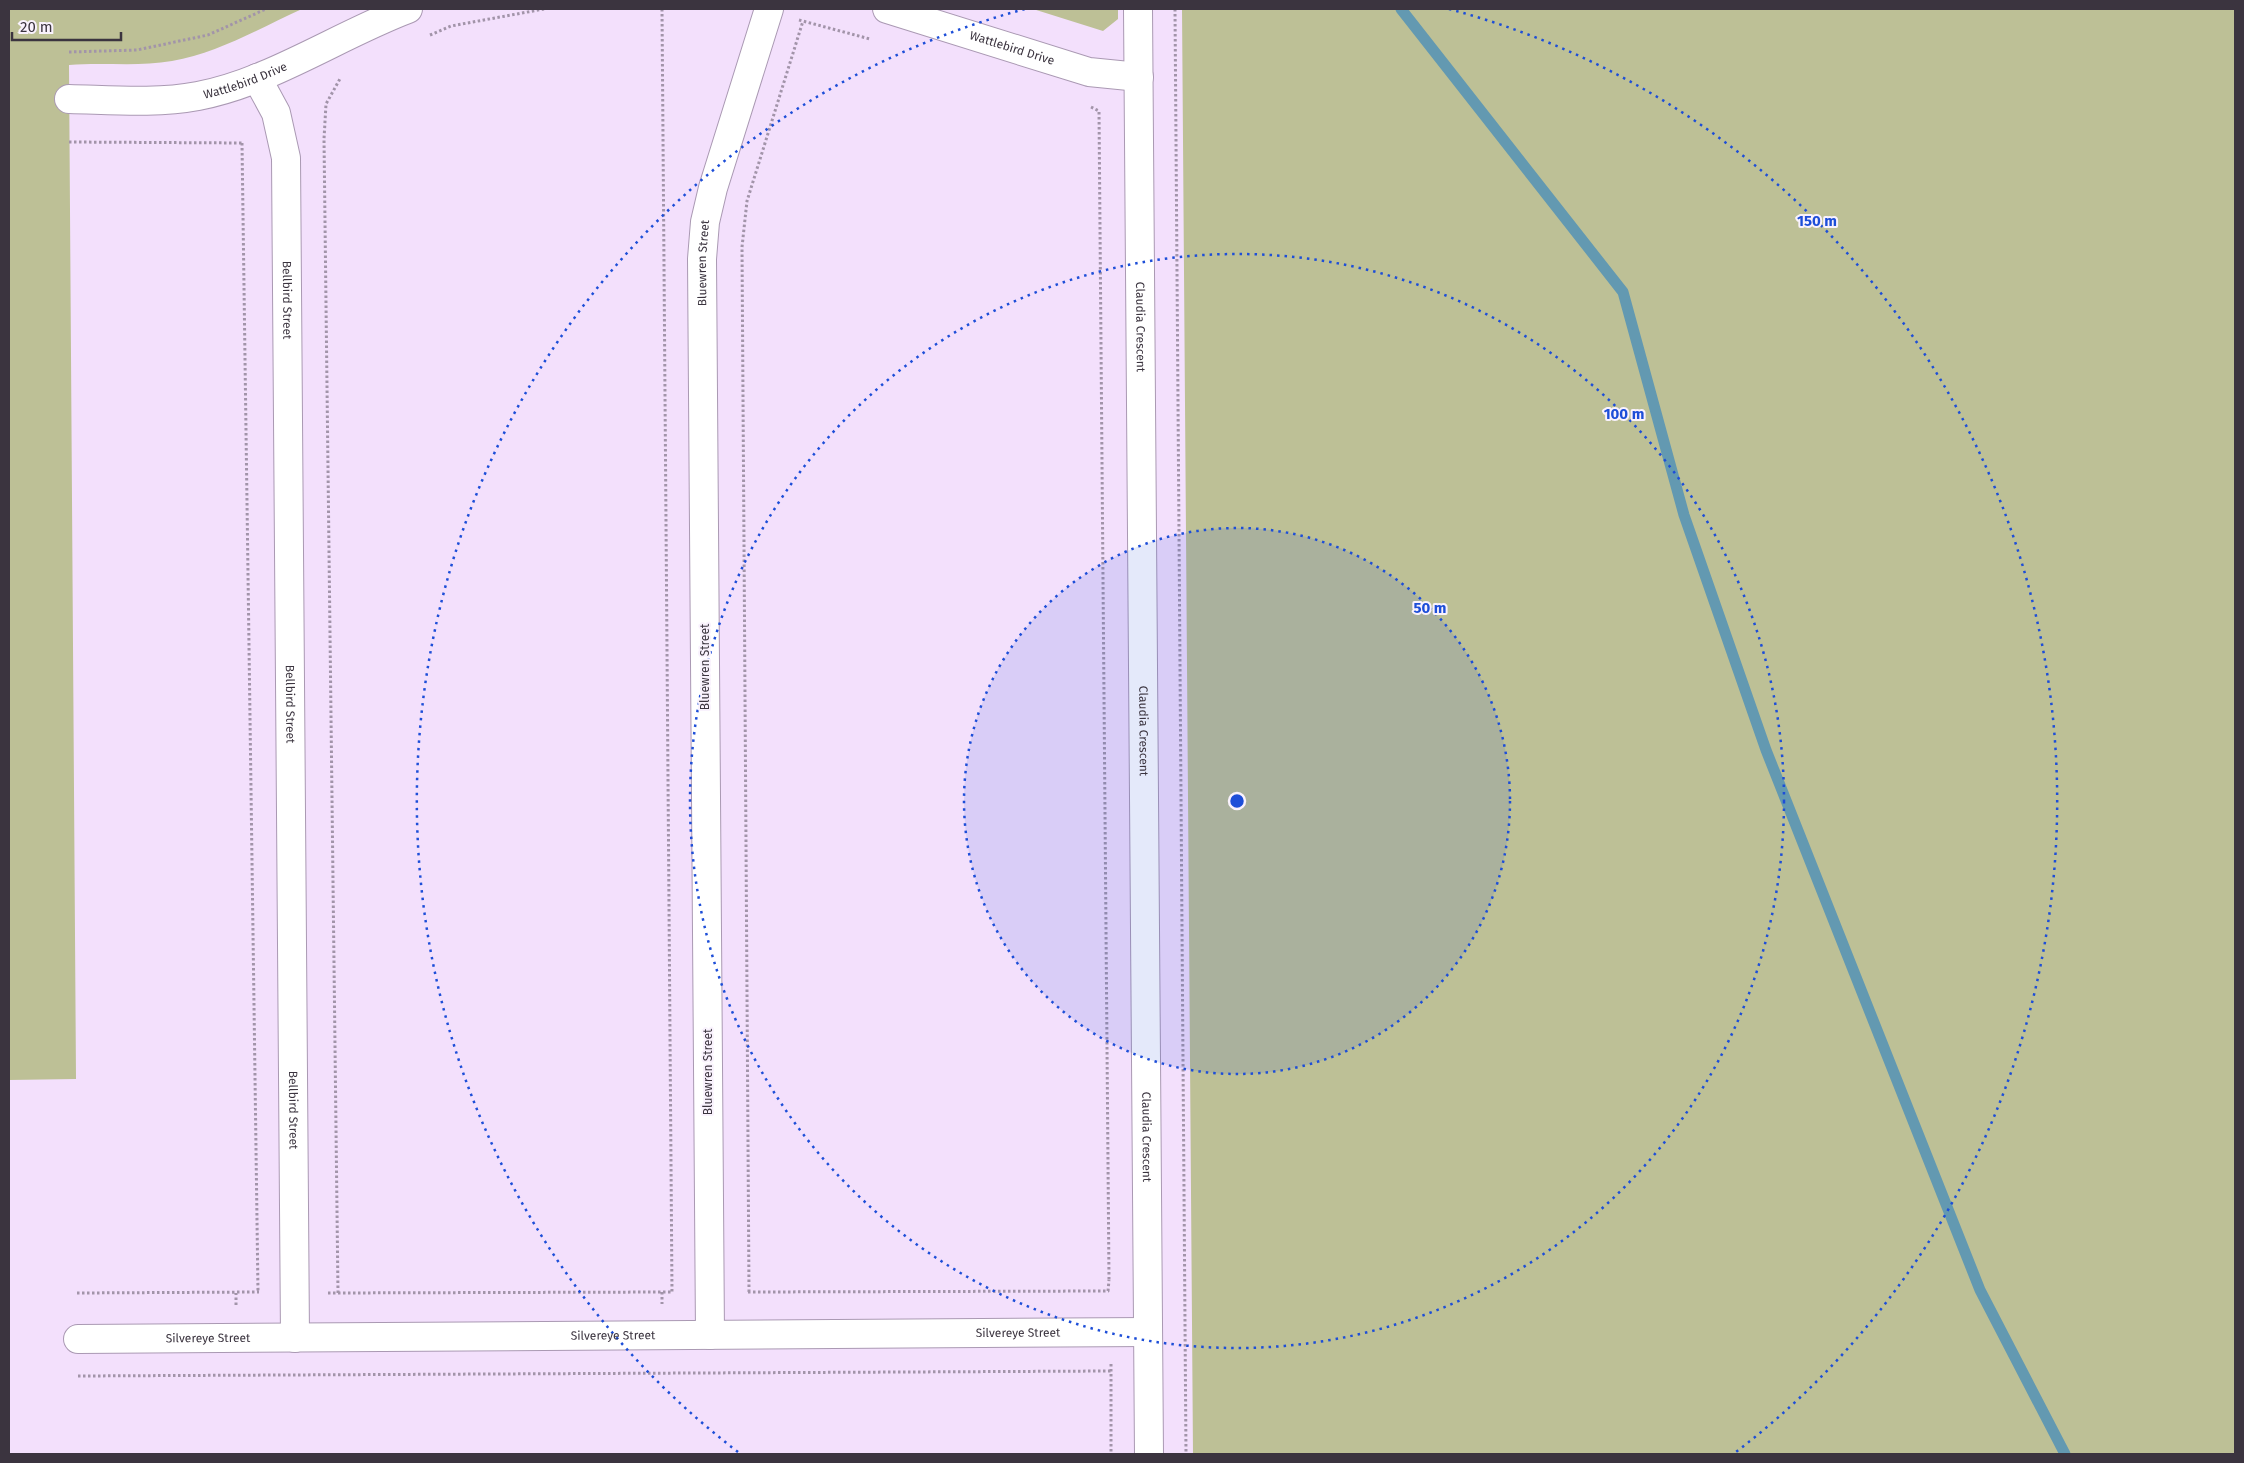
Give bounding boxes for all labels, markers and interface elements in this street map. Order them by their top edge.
scale bar [12,10,121,42]
text: 20 m [20,18,53,36]
street label: Wattlebird Drive [968,28,1056,68]
street label: Wattlebird Drive [202,59,289,102]
text: 150 m [1797,212,1837,230]
street label: Bluewren Street [695,219,712,306]
street label: Bellbird Street [280,261,294,340]
street label: Claudia Crescent [1133,282,1148,373]
text: 100 m [1604,405,1644,423]
text: 50 m [1413,599,1447,617]
street label: Bluewren Street [698,623,712,710]
street label: Bellbird Street [283,665,297,744]
street label: Claudia Crescent [1136,686,1151,777]
centre of rings [1228,792,1246,810]
street label: Bluewren Street [701,1028,715,1115]
street label: Bellbird Street [286,1071,301,1150]
street label: Claudia Crescent [1139,1092,1154,1183]
street label: Silvereye Street [976,1326,1061,1340]
street label: Silvereye Street [571,1328,656,1343]
street label: Silvereye Street [166,1331,251,1345]

